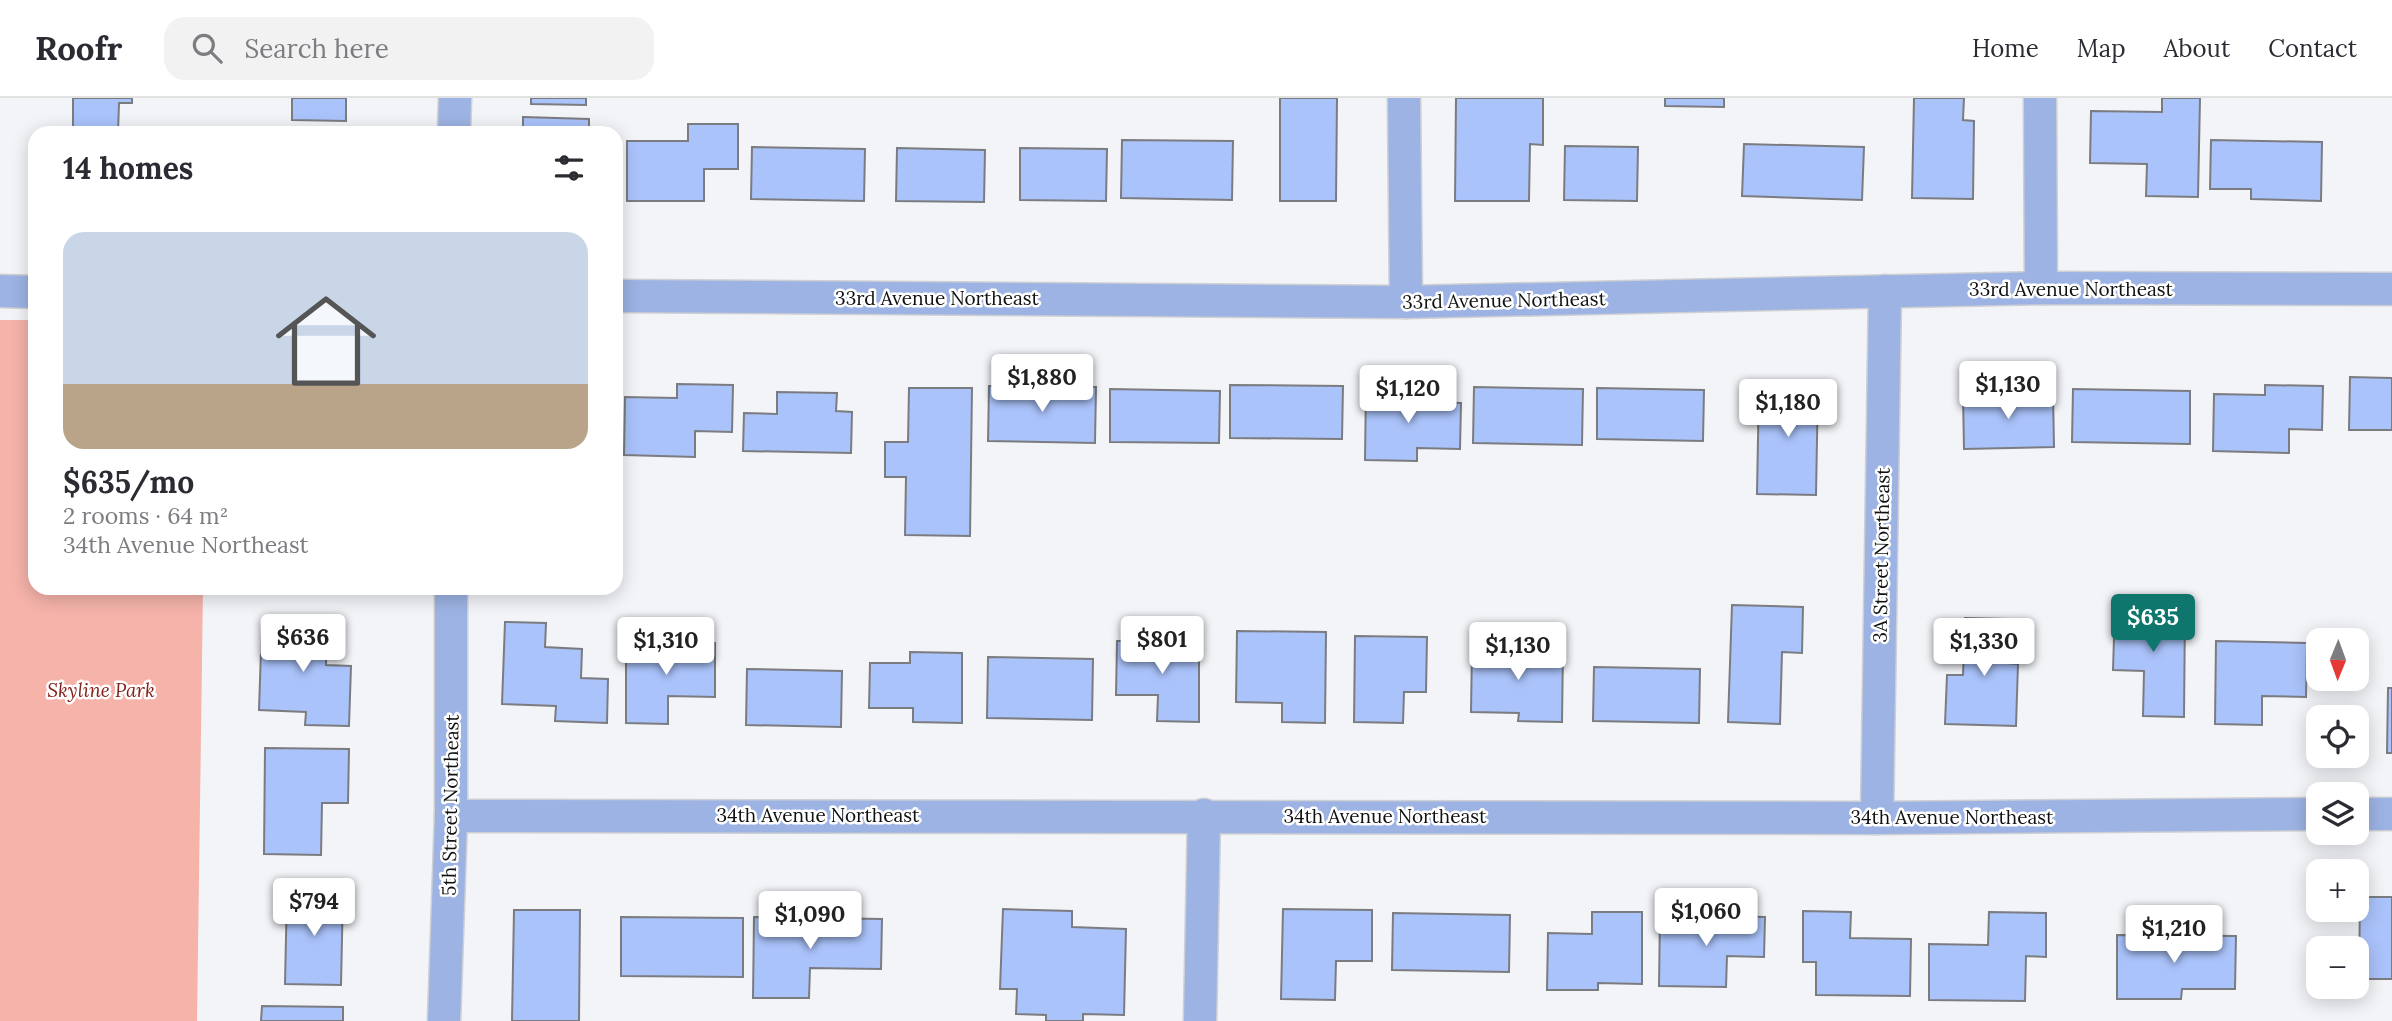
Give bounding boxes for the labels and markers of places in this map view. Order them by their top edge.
pin: $1,880 [985,354,1099,414]
pin: $1,130 [1951,362,2065,421]
pin: $1,120 [1351,366,1465,425]
pin: $1,180 [1731,380,1845,439]
pin: $635 [2112,594,2194,654]
pin: $636 [262,614,344,674]
pin: $801 [1121,616,1203,676]
pin: $1,310 [609,618,723,677]
pin: $1,330 [1927,618,2041,678]
pin: $1,130 [1461,622,1575,682]
pin: $794 [273,878,355,938]
pin: $1,060 [1649,888,1763,948]
pin: $1,090 [753,892,867,951]
pin: $1,210 [2117,906,2231,965]

